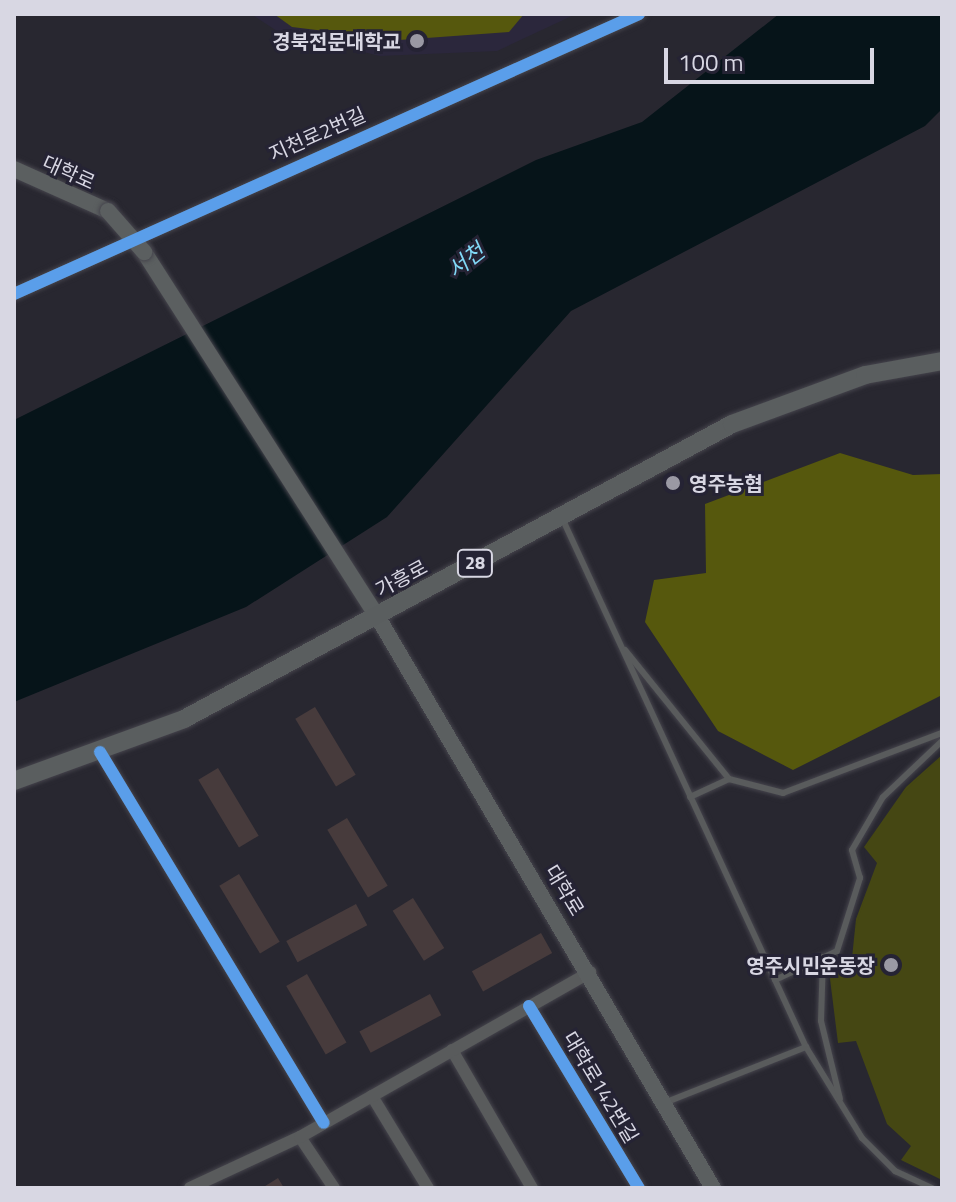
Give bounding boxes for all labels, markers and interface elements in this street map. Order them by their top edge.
place label: 경북전문대학교 [272,29,401,53]
marker: 경북전문대학교 [408,32,426,50]
scale bar [668,32,878,82]
text: 100 m [678,44,744,80]
street label: 지천로2번길 [265,102,369,166]
street label: 대학로 [39,150,99,194]
water label: 서천 [442,238,490,284]
place label: 영주농협 [689,471,763,495]
marker: 영주농협 [664,474,682,492]
road number: 28 [455,549,495,577]
street label: 가흥로 [371,554,431,602]
street label: 대학로 [540,860,590,920]
place label: 영주시민운동장 [746,953,875,977]
marker: 영주시민운동장 [882,956,900,974]
street label: 대학로142번길 [558,1027,644,1147]

